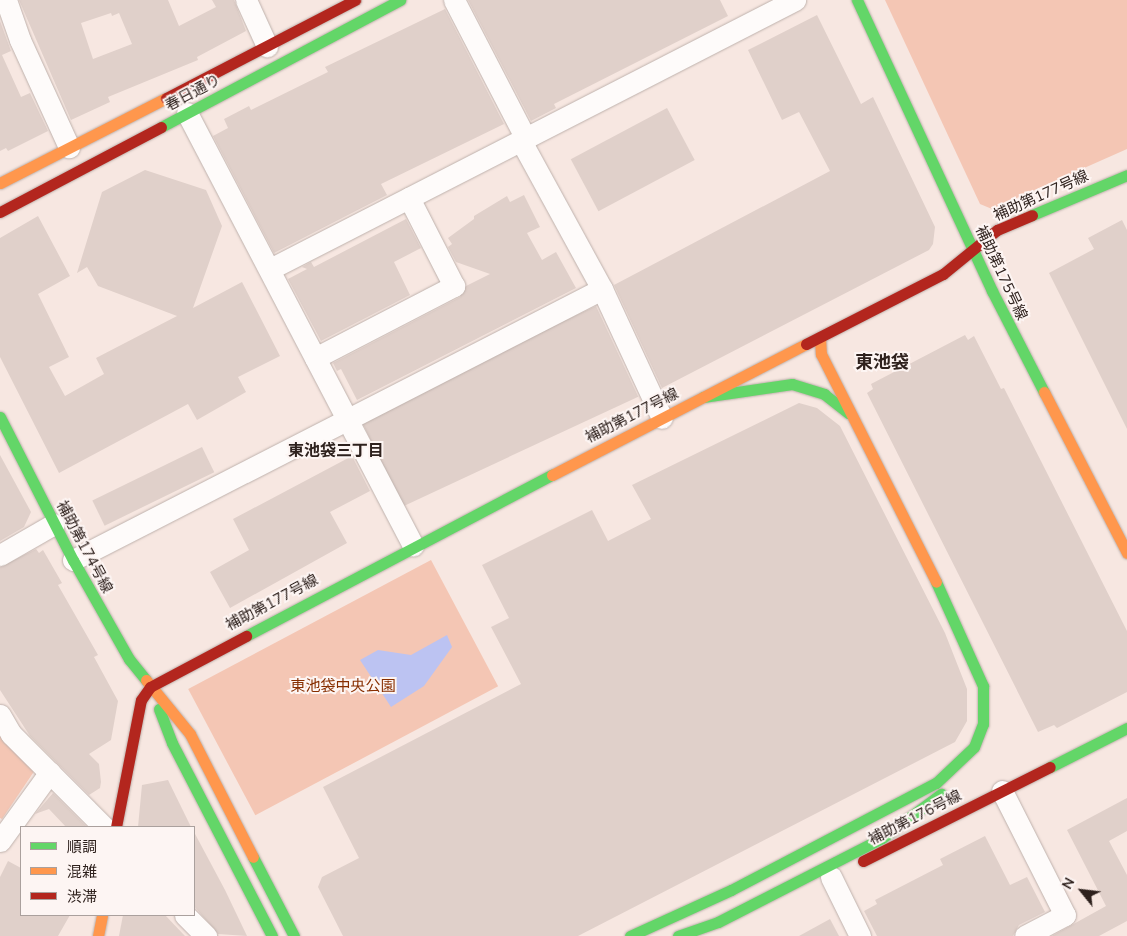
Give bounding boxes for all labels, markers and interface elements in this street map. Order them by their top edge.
street label: 春日通り [162,71,224,115]
street label: 補助第177号線 [991,167,1091,225]
street label: 補助第175号線 [971,223,1031,323]
district label: 東池袋 [855,351,909,373]
street label: 補助第177号線 [582,385,682,447]
district label: 東池袋三丁目 [288,441,384,461]
street label: 補助第174号線 [52,498,116,596]
street label: 補助第177号線 [223,571,321,635]
park label: 東池袋中央公園 [291,678,395,696]
street label: 補助第176号線 [865,787,965,849]
legend [20,826,195,916]
text: 順調 [67,837,97,857]
text: 混雑 [67,862,97,882]
north arrow [1057,866,1107,916]
text: N [1058,874,1079,893]
text: 渋滞 [67,887,97,907]

